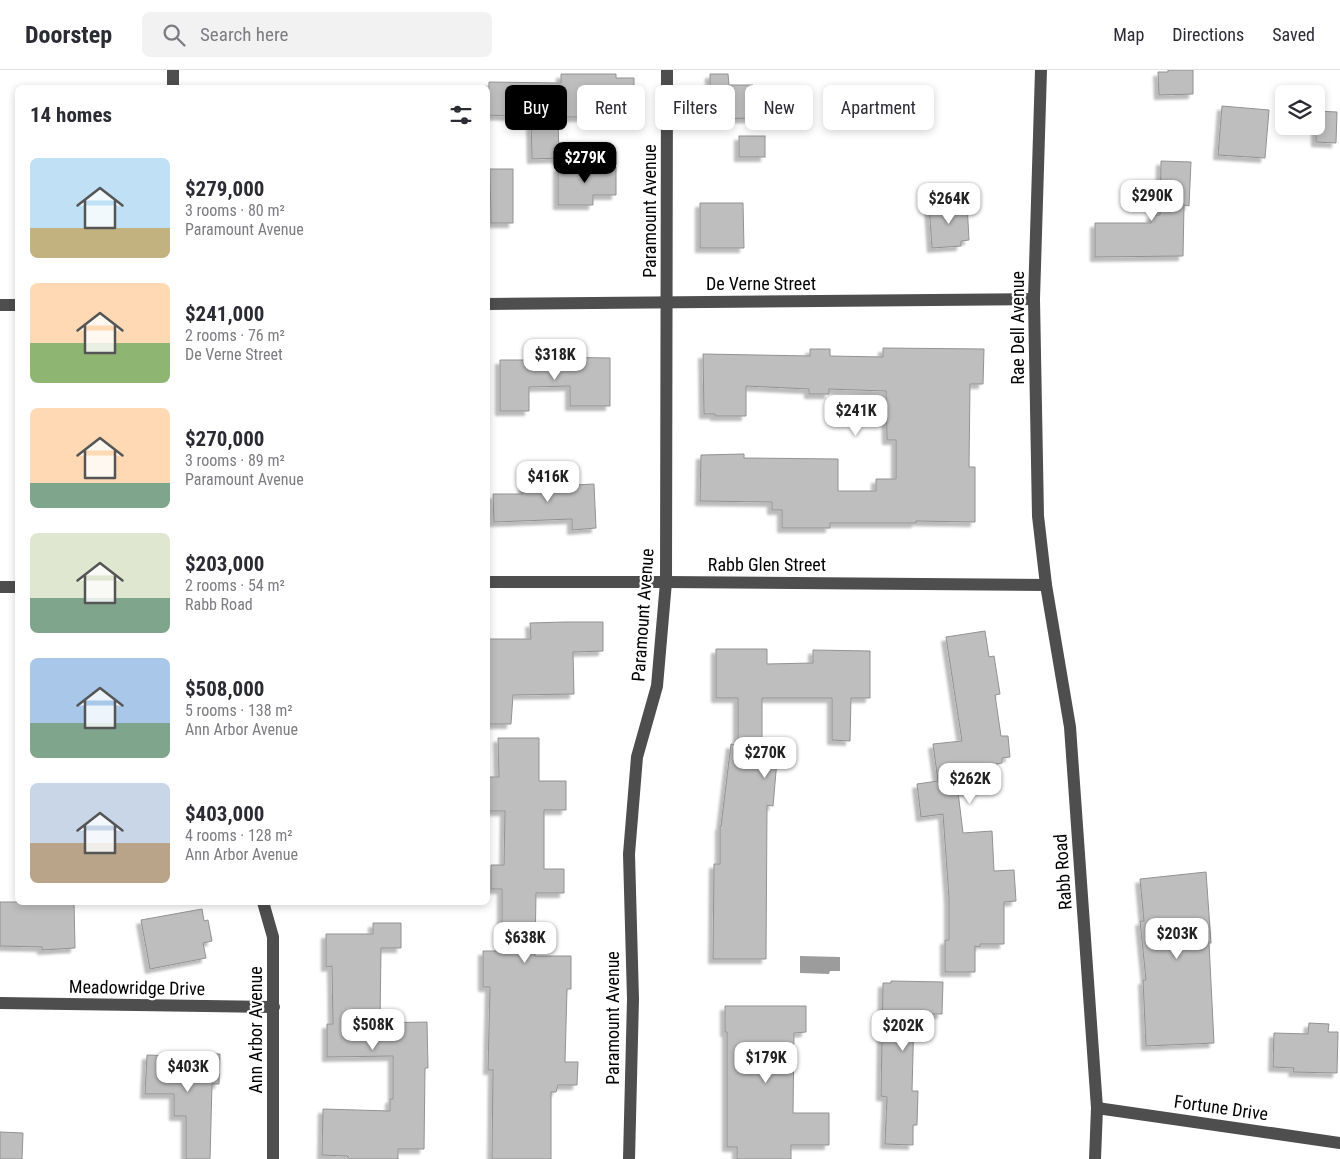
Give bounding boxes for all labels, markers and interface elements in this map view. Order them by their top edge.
search box [142,12,492,57]
text: Doorstep [25,21,112,49]
icon: search [160,21,188,49]
text: Search here [200,23,288,46]
text: Map [1113,24,1144,45]
text: Directions [1172,24,1244,45]
text: Saved [1272,24,1315,45]
chip: Buy [505,85,567,130]
chip: Rent [577,85,645,130]
chip: Filters [655,85,735,130]
chip: New [745,85,813,130]
chip: Apartment [823,85,934,130]
map controls [1275,85,1325,135]
button: layers [1275,85,1325,135]
icon: filters [447,101,475,129]
text: 14 homes [30,103,112,127]
pin: $279K [550,142,620,184]
street label: Paramount Avenue [639,144,660,278]
text: $279K [564,148,606,167]
text: $279,000 [185,177,264,201]
icon: home [70,178,130,238]
pin: $290K [1117,180,1187,222]
pin: $264K [914,182,984,225]
text: $290K [1131,186,1173,205]
text: $264K [928,189,970,208]
text: 3 rooms · 80 m² [185,201,285,220]
text: Paramount Avenue [185,220,304,239]
street label: Rae Dell Avenue [1007,271,1028,385]
street label: De Verne Street [706,273,816,294]
text: $241,000 [185,302,264,326]
icon: home [70,303,130,363]
text: 2 rooms · 76 m² [185,326,285,345]
pin: $318K [520,338,590,381]
text: De Verne Street [185,345,283,364]
text: $318K [534,345,576,364]
pin: $241K [821,394,891,437]
text: $241K [835,401,877,420]
text: $270,000 [185,427,264,451]
icon: home [70,428,130,488]
text: 3 rooms · 89 m² [185,451,285,470]
pin: $416K [513,460,583,503]
text: $416K [527,467,569,486]
text: Paramount Avenue [185,470,304,489]
street label: Paramount Avenue [627,548,658,682]
text: $203,000 [185,552,264,576]
icon: home [70,553,130,613]
street label: Rabb Glen Street [708,554,826,575]
text: 2 rooms · 54 m² [185,576,285,595]
text: Rabb Road [185,595,253,614]
text: $508,000 [185,677,264,701]
icon: home [70,678,130,738]
text: 5 rooms · 138 m² [185,701,293,720]
text: Ann Arbor Avenue [185,720,298,739]
pin: $270K [730,736,800,779]
text: $270K [744,743,786,762]
pin: $262K [935,762,1005,805]
text: $262K [949,769,991,788]
text: $403,000 [185,802,264,826]
icon: home [70,803,130,863]
text: 4 rooms · 128 m² [185,826,293,845]
street label: Rabb Road [1049,833,1076,911]
text: Ann Arbor Avenue [185,845,298,864]
pin: $203K [1142,918,1212,960]
pin: $638K [490,922,560,964]
text: $203K [1156,924,1198,943]
text: $638K [504,928,546,947]
street label: Paramount Avenue [602,951,623,1085]
street label: Ann Arbor Avenue [245,966,266,1094]
street label: Meadowridge Drive [69,976,205,999]
pin: $508K [338,1008,408,1051]
pin: $202K [868,1010,938,1052]
text: $508K [352,1015,394,1034]
text: $202K [882,1016,924,1035]
pin: $179K [731,1042,801,1084]
text: $179K [745,1048,787,1067]
pin: $403K [153,1050,223,1093]
text: $403K [167,1057,209,1076]
street label: Fortune Drive [1173,1091,1269,1124]

